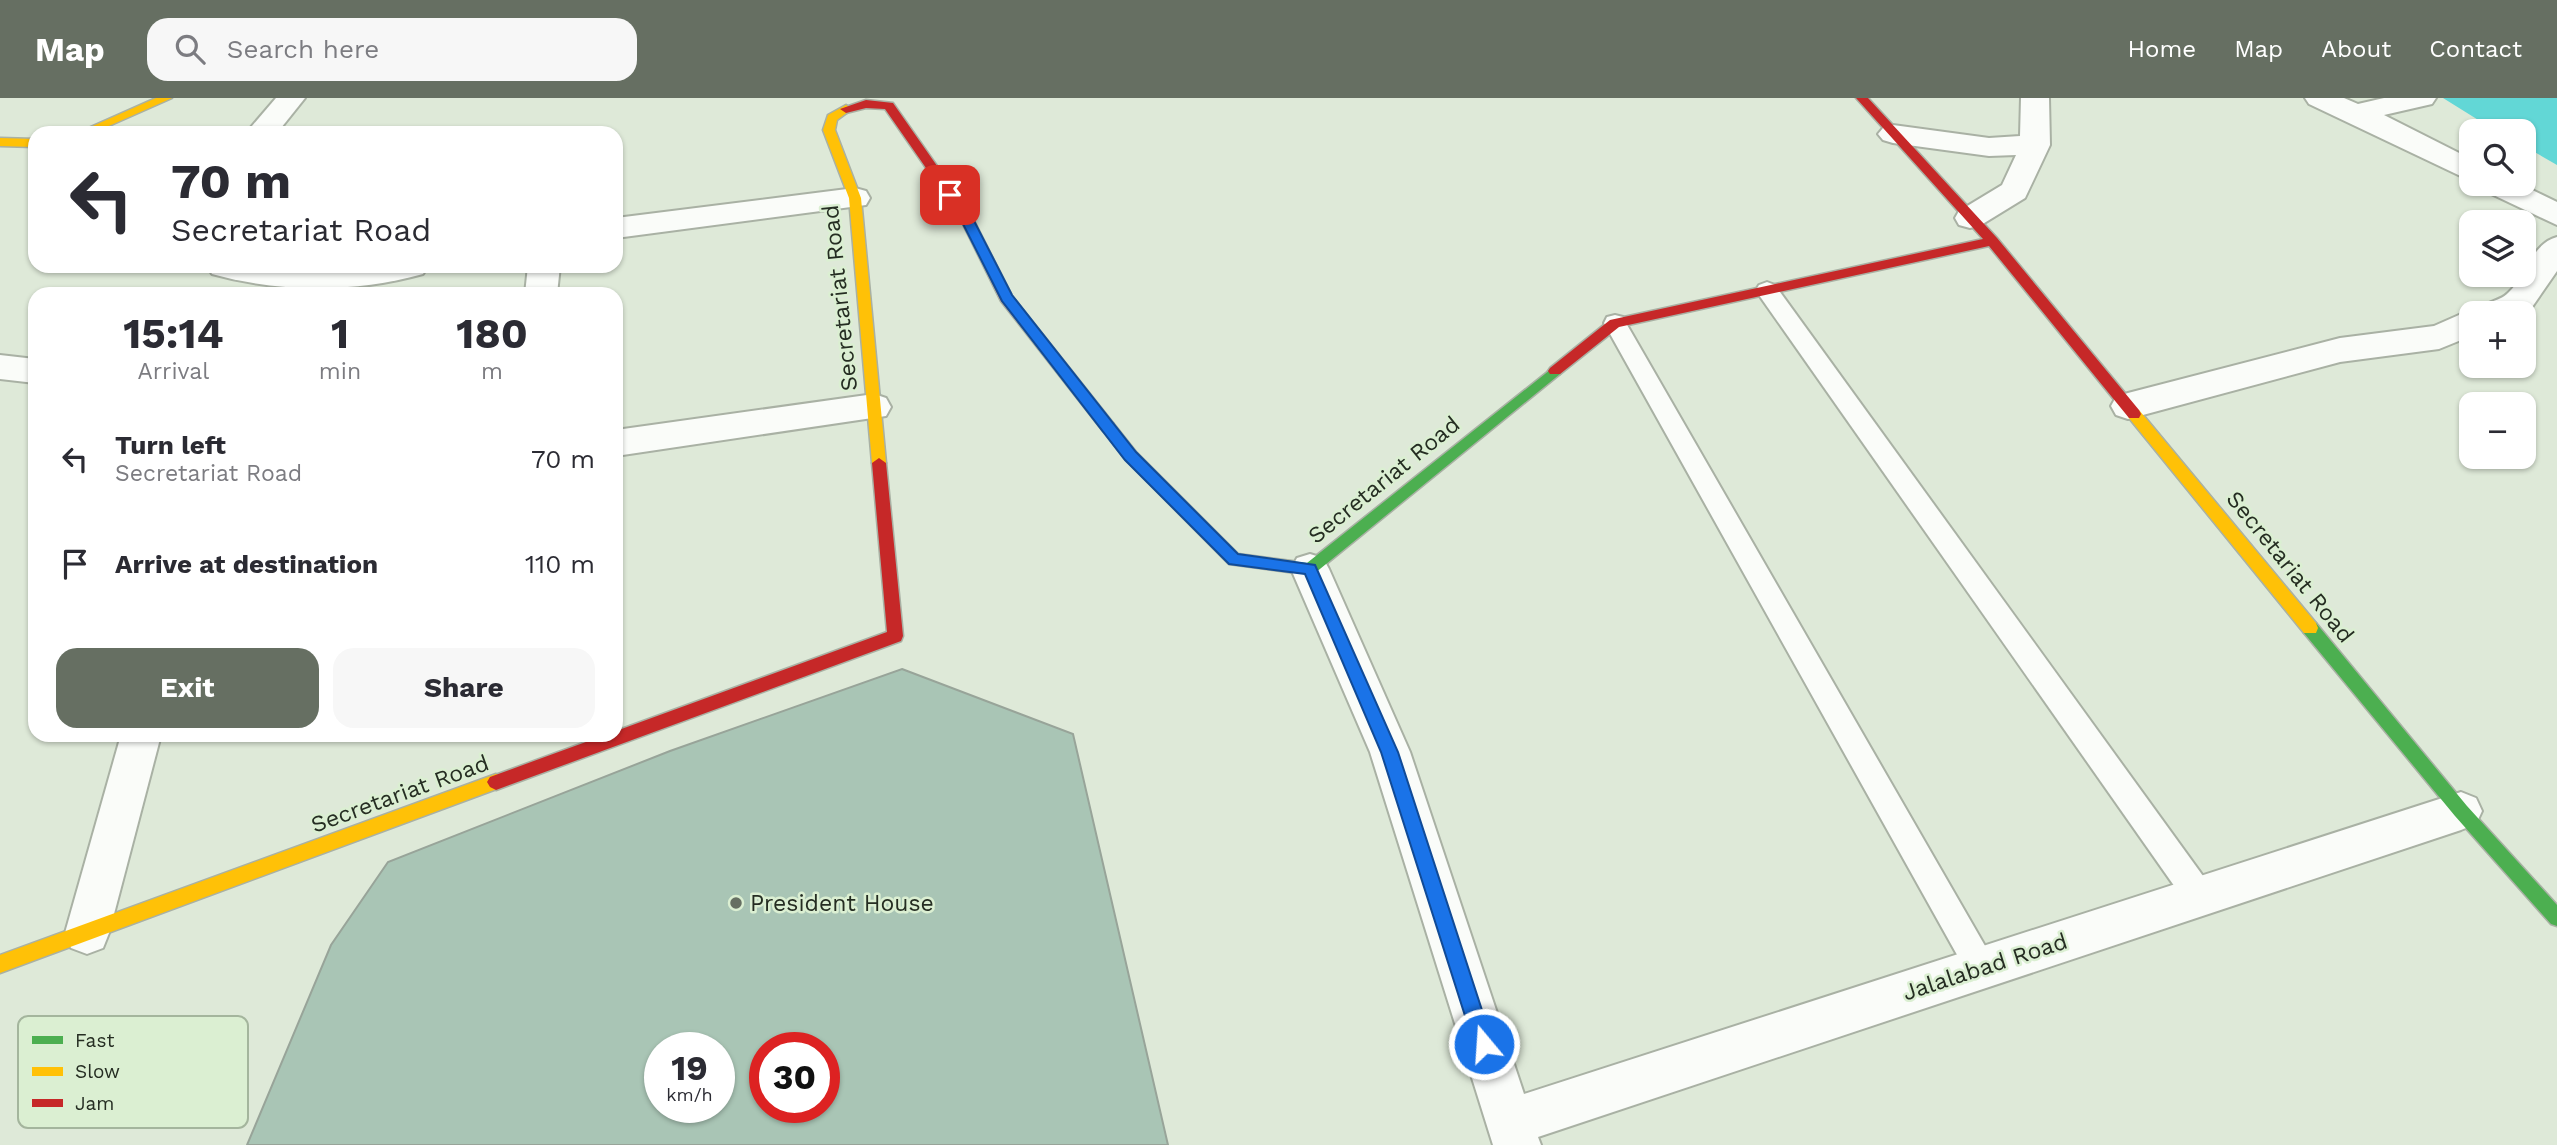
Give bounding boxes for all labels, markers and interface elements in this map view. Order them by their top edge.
search box [147,18,637,81]
text: Map [35,30,105,69]
icon: search [171,30,209,68]
text: Search here [227,34,379,64]
text: Home [2128,35,2196,63]
text: Map [2234,35,2283,63]
text: About [2321,35,2391,63]
text: Contact [2429,35,2522,63]
map controls [2459,119,2536,469]
button: search [2459,119,2536,196]
text: 70 m [171,152,291,210]
icon: left [56,154,147,245]
pin [920,165,980,225]
icon: arrive [931,176,969,214]
street label: Secretariat Road [817,204,863,392]
button: layers [2459,210,2536,287]
text: Secretariat Road [171,211,431,249]
button: + [2459,301,2536,378]
text: 15:14 [123,309,224,358]
text: 1 [331,309,349,358]
text: 180 [456,309,528,358]
text: Arrival [138,358,209,385]
text: min [319,358,361,385]
text: m [481,358,503,385]
button: − [2459,392,2536,469]
street label: Secretariat Road [1303,411,1465,549]
text: Turn left [115,430,226,460]
icon: left [56,440,94,478]
text: 70 m [531,444,595,474]
text: Secretariat Road [115,460,302,487]
street label: Secretariat Road [2221,486,2359,648]
icon: arrive [56,545,94,583]
text: Arrive at destination [115,549,378,579]
text: 110 m [525,549,595,579]
button: Exit [56,648,319,728]
button: Share [333,648,595,728]
street label: Secretariat Road [307,749,493,839]
place label: President House [750,890,934,917]
marker: President House [728,895,744,911]
street label: Jalalabad Road [1899,928,2071,1006]
position arrow [1447,1007,1521,1081]
legend [18,1016,248,1128]
text: Fast [75,1029,114,1052]
speed limit sign: 30 [749,1032,840,1123]
text: 19 [671,1047,708,1089]
text: Slow [75,1060,120,1083]
text: km/h [666,1084,713,1105]
text: Jam [75,1092,114,1115]

